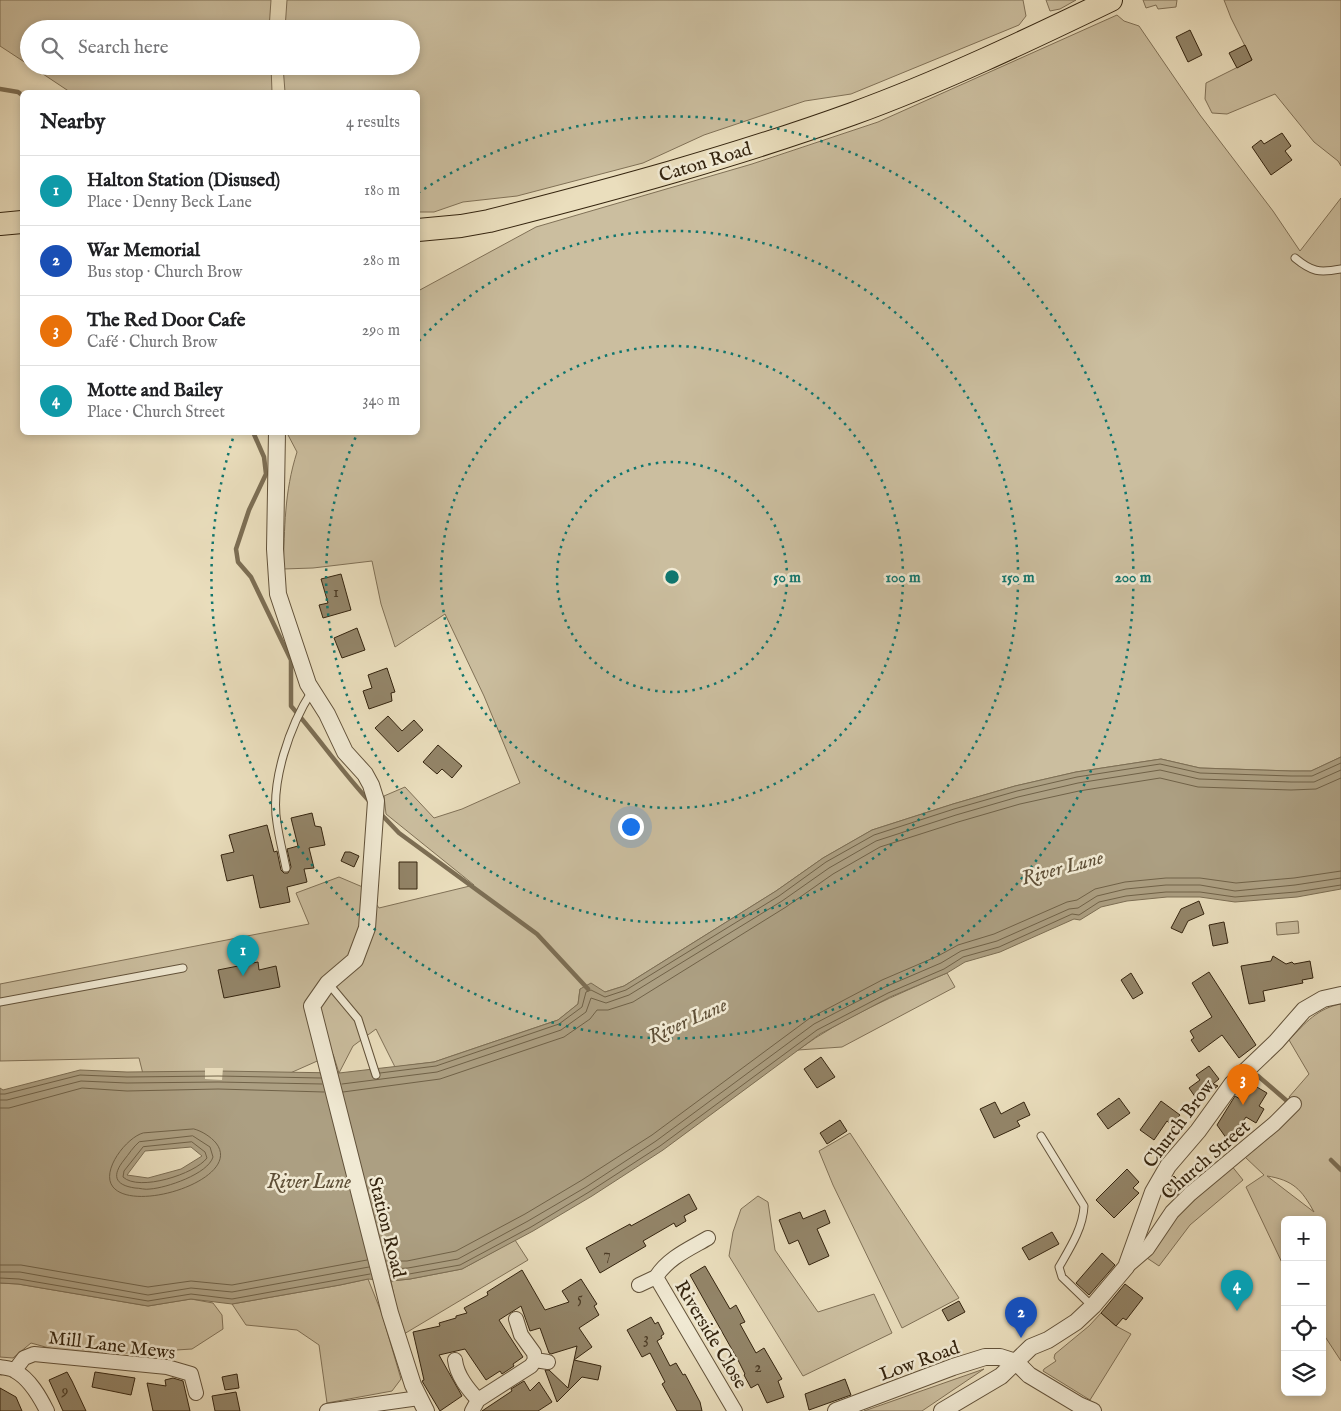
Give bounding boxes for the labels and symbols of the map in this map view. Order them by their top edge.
street label: Caton Road [656,137,756,188]
centre of rings [663,568,681,586]
text: 50 m [773,568,801,587]
text: 100 m [885,568,921,587]
text: 150 m [1001,568,1035,587]
text: 200 m [1115,568,1152,587]
house number: 1 [333,583,339,603]
your location [618,814,644,840]
water label: River Lune [1019,845,1107,891]
pin: 1 [227,935,259,976]
water label: River Lune [644,993,731,1050]
pin: 3 [1227,1064,1259,1105]
street label: Church Brow [1138,1075,1221,1173]
street label: Church Street [1157,1115,1256,1206]
water label: River Lune [267,1170,351,1195]
street label: Station Road [362,1174,410,1281]
house number: 7 [603,1245,611,1265]
pin: 4 [1221,1270,1253,1311]
street label: Riverside Close [668,1276,752,1394]
house number: 5 [577,1289,583,1309]
pin: 2 [1005,1297,1037,1338]
street label: Mill Lane Mews [47,1326,177,1366]
house number: 3 [643,1329,649,1349]
street label: Low Road [876,1336,964,1387]
house number: 2 [754,1358,762,1378]
house number: 9 [61,1382,69,1402]

